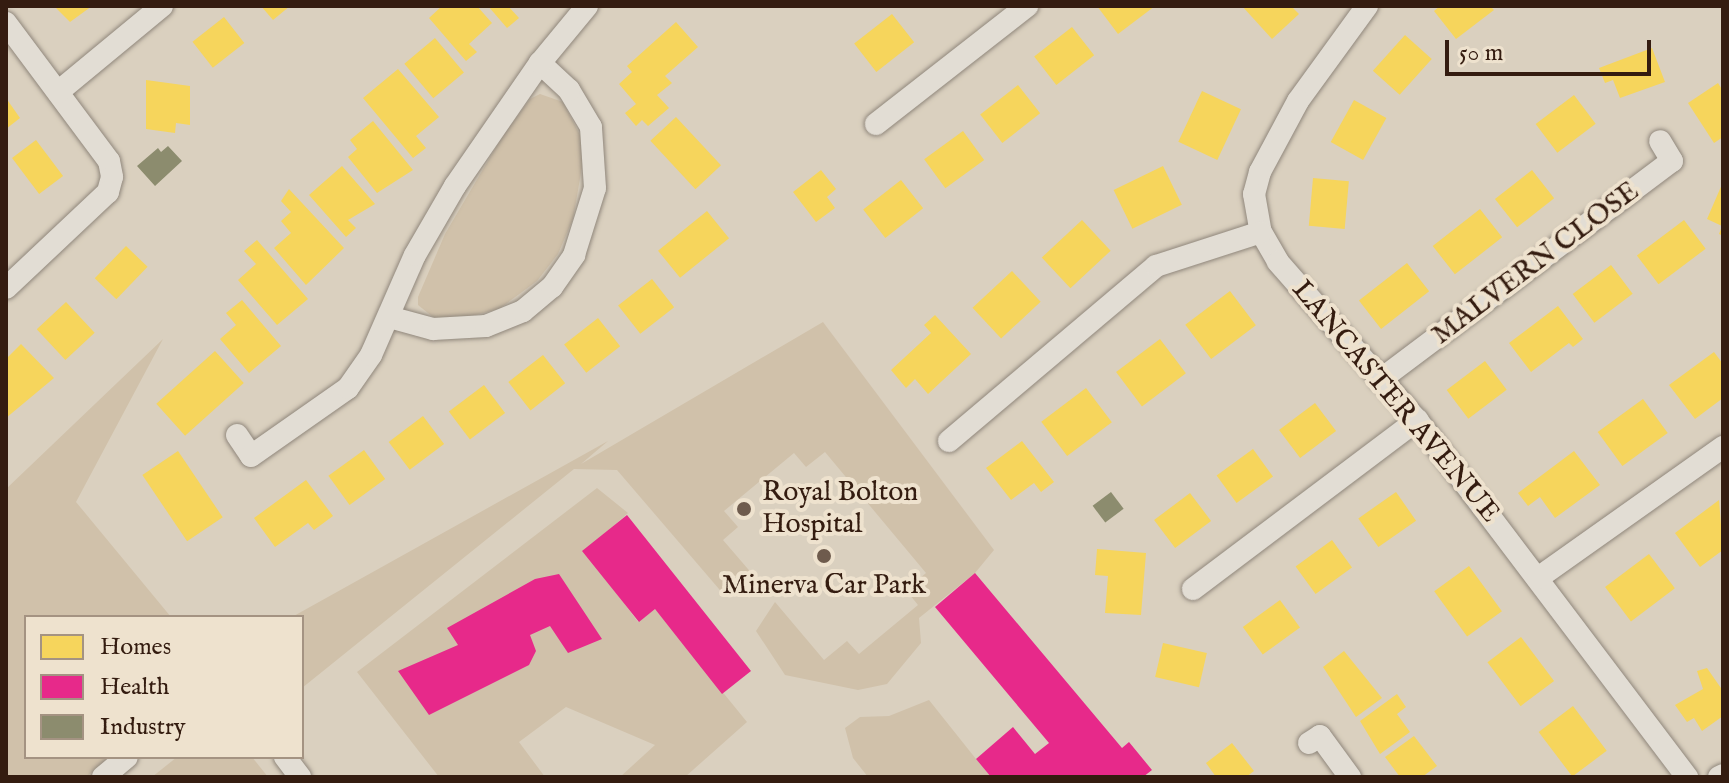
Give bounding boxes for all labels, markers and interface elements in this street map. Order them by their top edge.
scale bar [1449,24,1655,74]
text: 50 m [1459,38,1503,69]
street label: MALVERN CLOSE [1426,175,1646,353]
street label: LANCASTER AVENUE [1284,274,1506,530]
place label: Royal Bolton Hospital [762,476,918,542]
marker: Royal Bolton Hospital [733,498,755,520]
marker: Minerva Car Park [815,547,833,565]
place label: Minerva Car Park [722,569,926,603]
legend [24,615,304,759]
text: Homes [100,632,171,663]
text: Health [100,672,169,703]
text: Industry [100,712,186,743]

